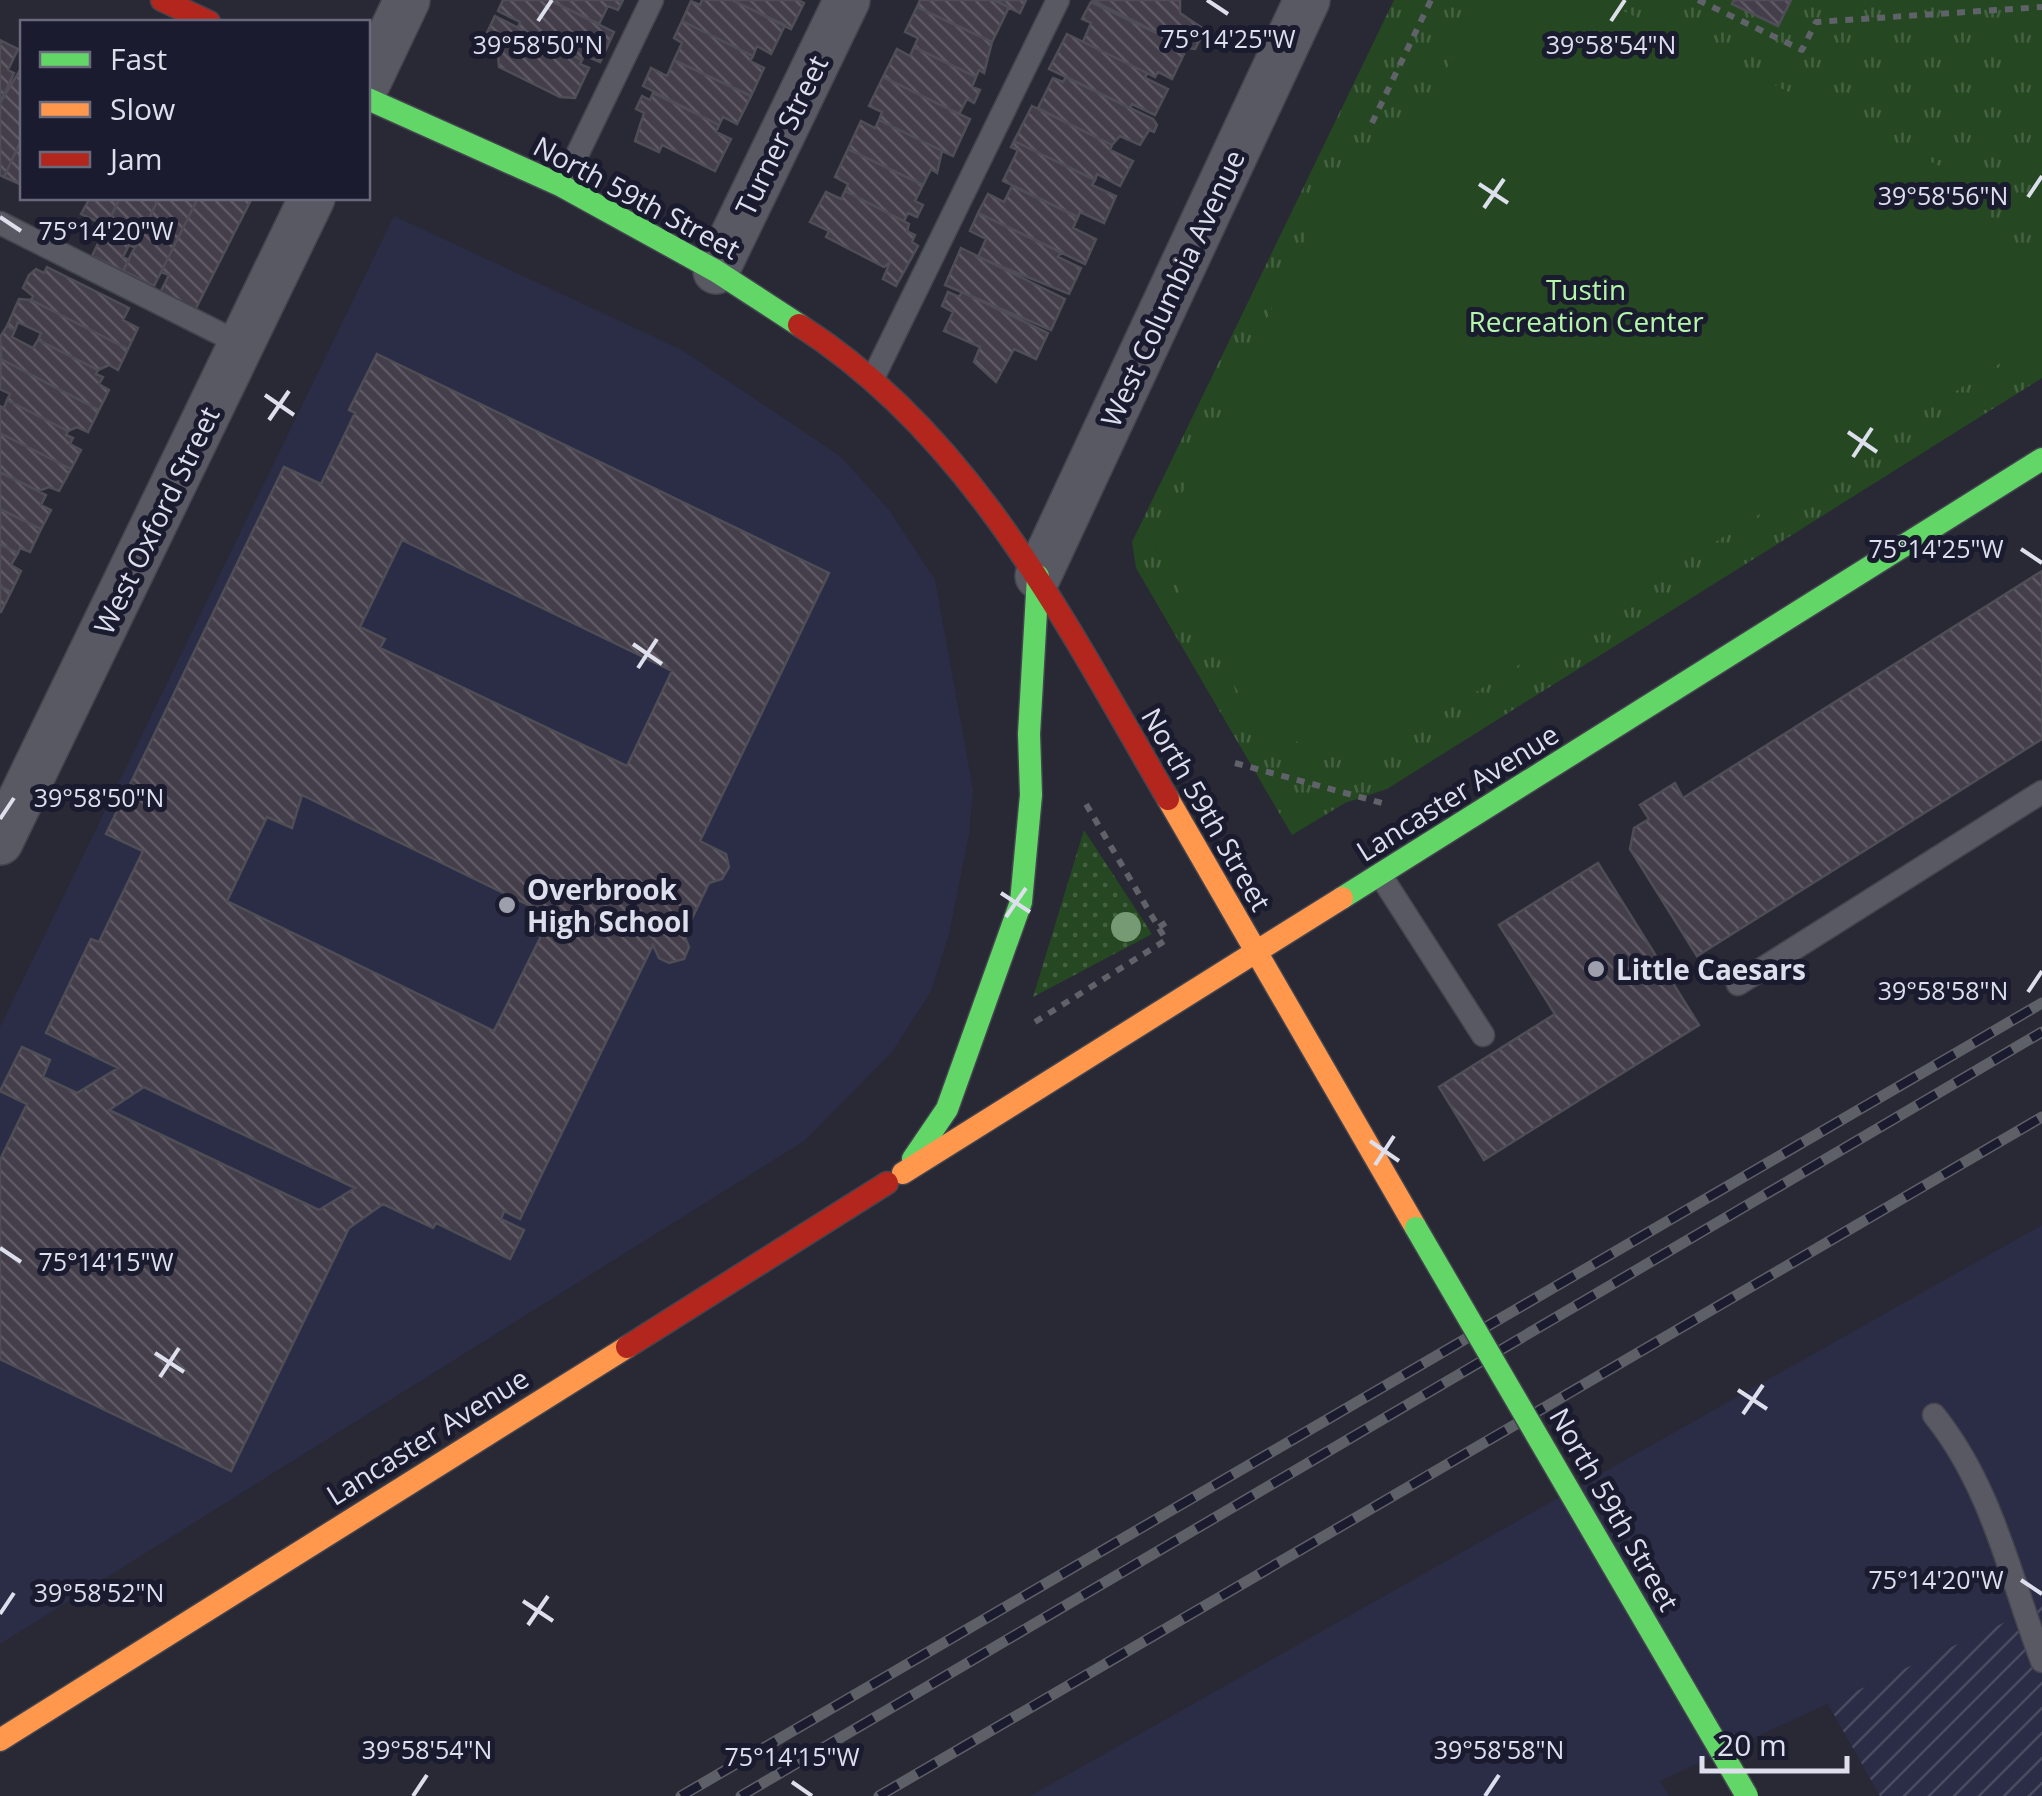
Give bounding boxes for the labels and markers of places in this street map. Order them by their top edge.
place label: Overbrook High School [527,870,690,940]
marker: Overbrook High School [496,894,518,916]
place label: Little Caesars [1616,950,1806,988]
marker: Little Caesars [1585,958,1607,980]

